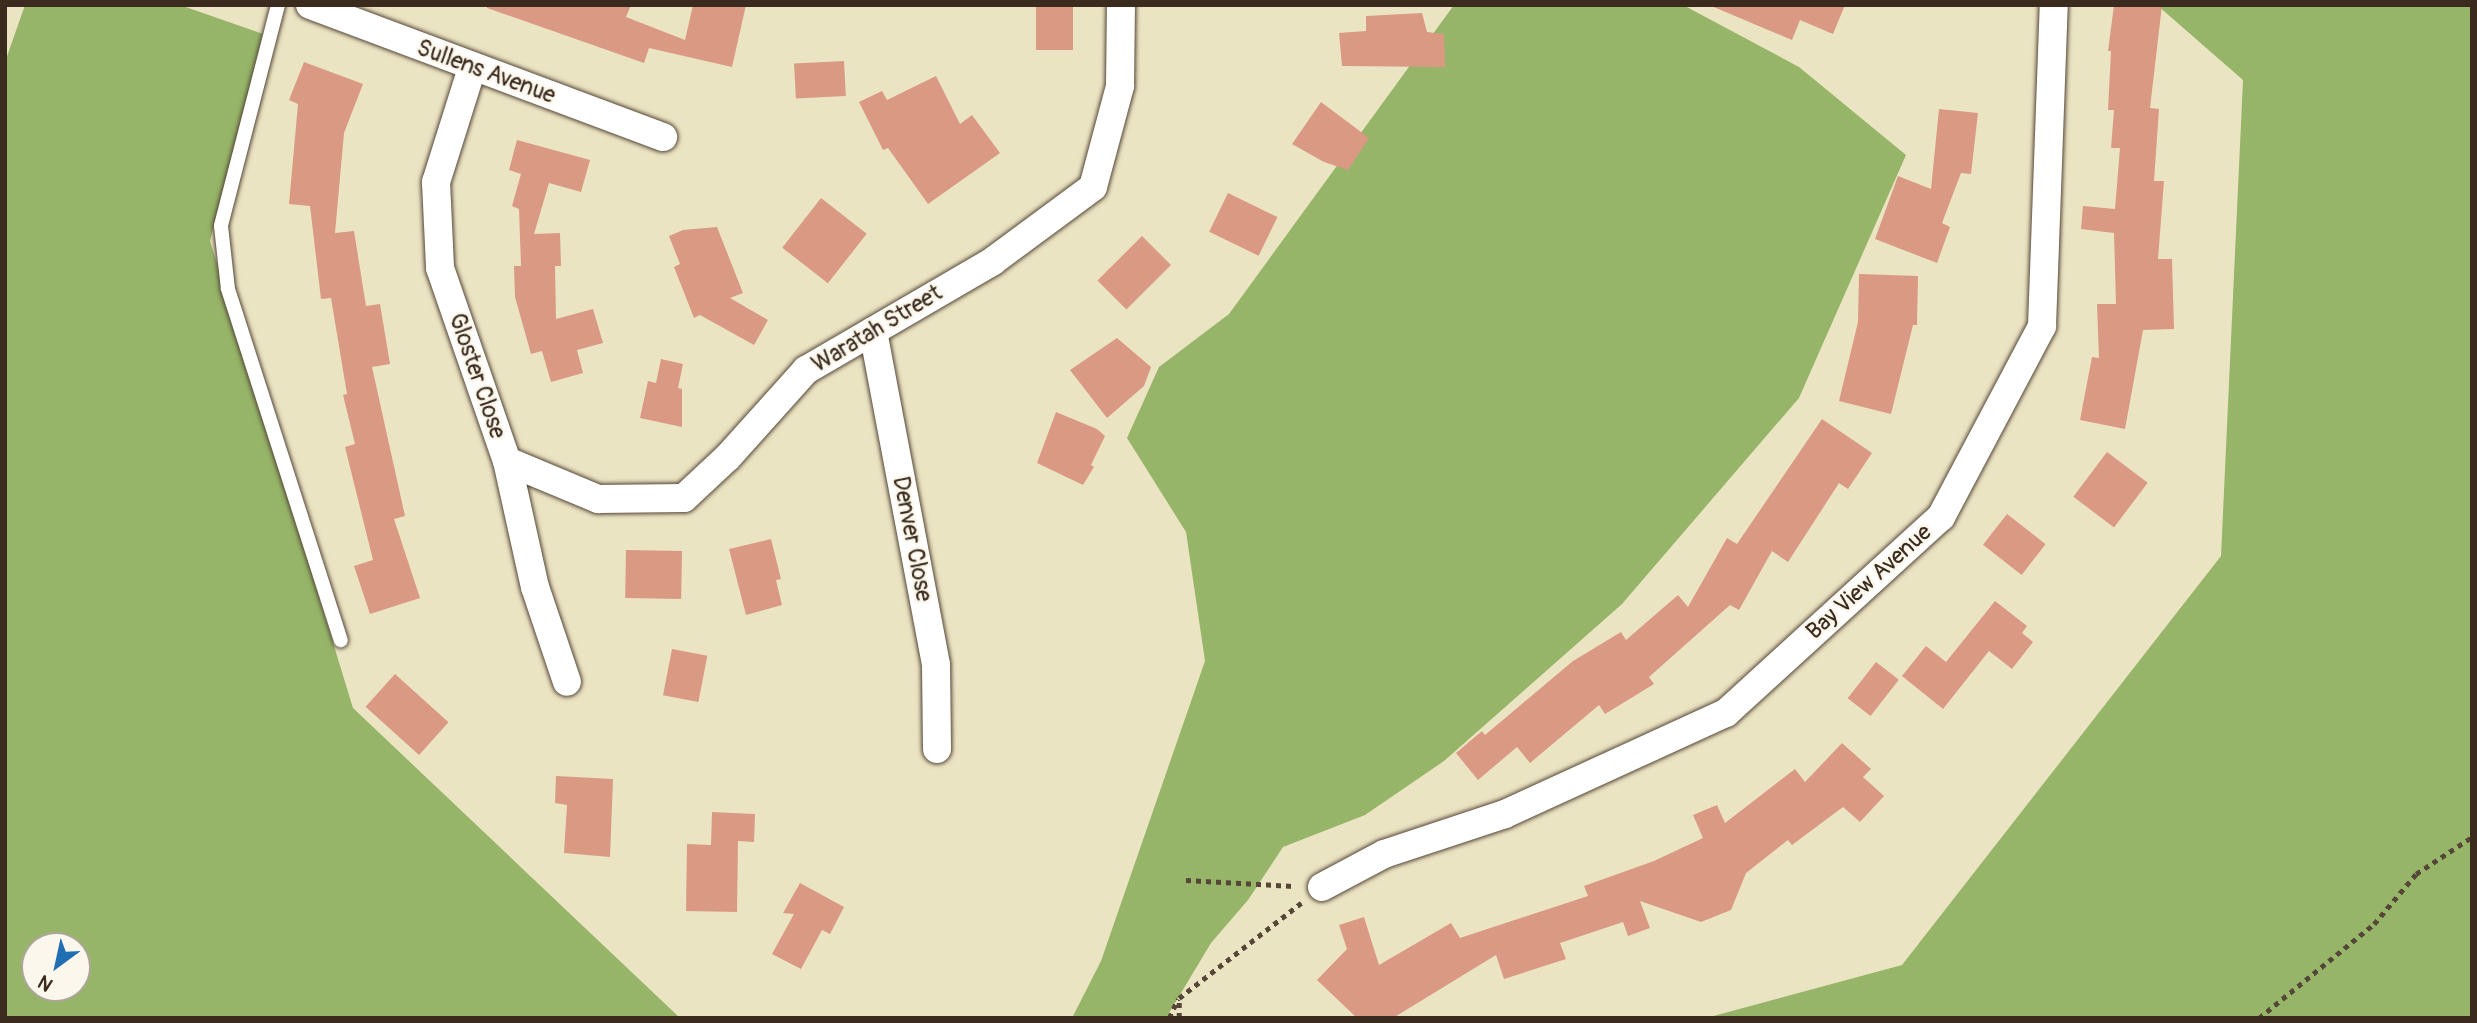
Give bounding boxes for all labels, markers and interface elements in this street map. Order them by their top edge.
street label: Sullens Avenue [413,34,559,110]
street label: Waratah Street [807,279,947,379]
street label: Gloster Close [443,310,511,442]
street label: Denver Close [886,474,938,604]
street label: Bay View Avenue [1801,519,1937,645]
north arrow [21,932,91,1002]
text: N [34,969,58,997]

